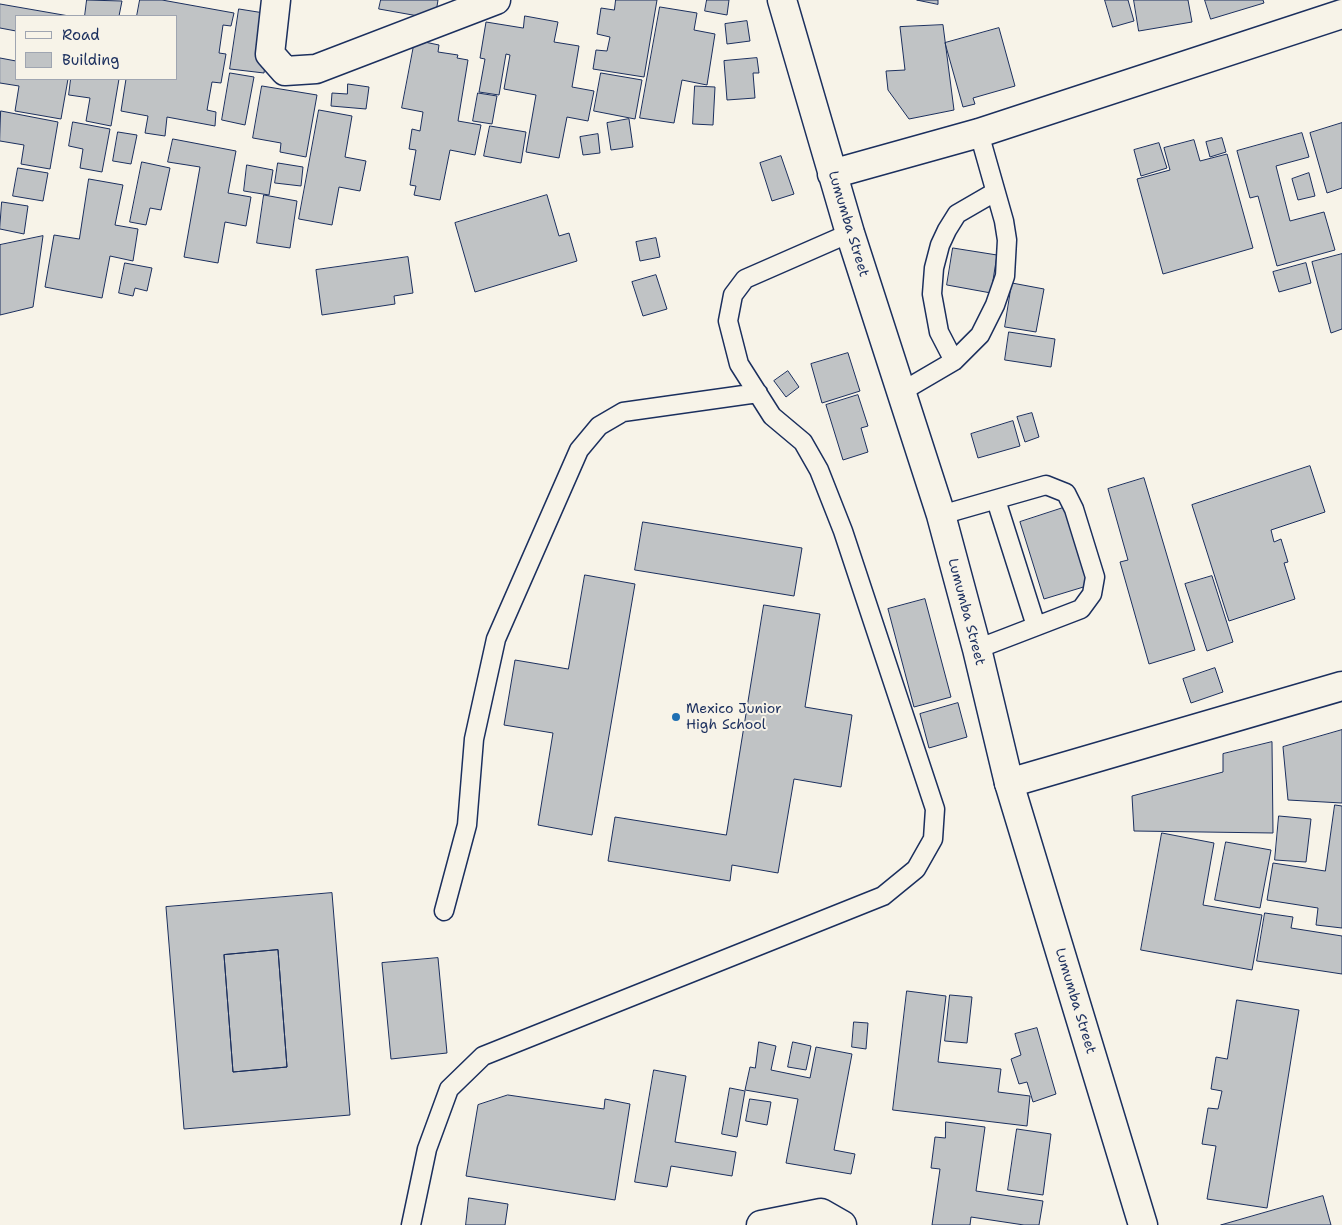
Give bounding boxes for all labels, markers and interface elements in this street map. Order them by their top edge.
legend [15,15,178,80]
text: Road [62,25,100,45]
text: Building [62,50,119,70]
street label: Lumumba Street [824,169,872,279]
street label: Lumumba Street [944,557,988,667]
place label: Mexico Junior High School [686,701,782,734]
marker: Mexico Junior High School [670,711,682,723]
street label: Lumumba Street [1051,946,1099,1056]

